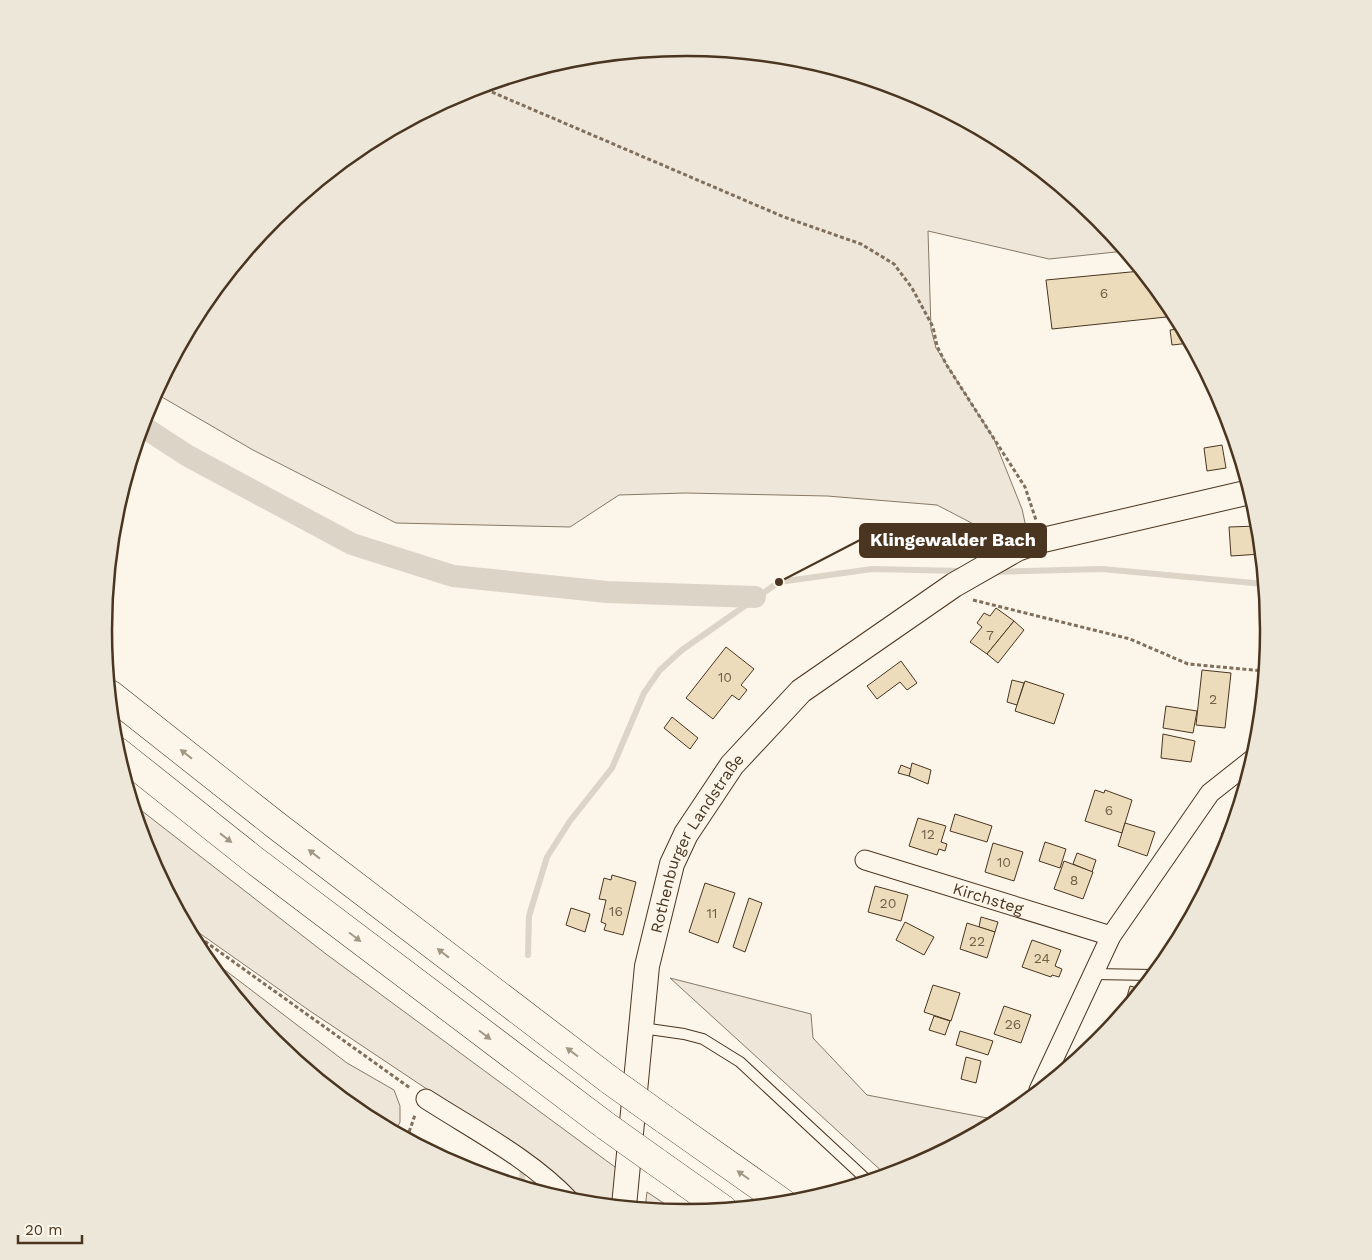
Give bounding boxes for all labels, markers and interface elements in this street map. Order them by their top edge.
house number: 6 [1100,285,1108,301]
callout: Klingewalder Bach [860,524,1046,557]
text: Klingewalder Bach [870,529,1036,550]
house number: 7 [986,627,994,643]
house number: 10 [718,669,732,685]
house number: 2 [1209,691,1217,707]
one-way arrow [180,749,193,760]
street label: Rothenburger Landstraße [646,749,747,935]
house number: 6 [1105,802,1113,818]
house number: 12 [921,826,935,842]
one-way arrow [219,833,233,843]
one-way arrow [308,849,321,860]
house number: 10 [997,854,1011,870]
house number: 8 [1070,872,1078,888]
street label: Kirchsteg [951,878,1026,918]
house number: 20 [880,895,896,911]
house number: 16 [609,903,623,919]
house number: 11 [707,905,717,921]
one-way arrow [348,931,361,942]
house number: 22 [969,933,985,949]
one-way arrow [436,948,450,958]
house number: 24 [1034,950,1050,966]
house number: 26 [1005,1016,1021,1032]
one-way arrow [478,1030,492,1040]
one-way arrow [565,1047,579,1057]
one-way arrow [736,1170,750,1180]
scale bar [18,1212,81,1244]
text: 20 m [25,1221,63,1239]

